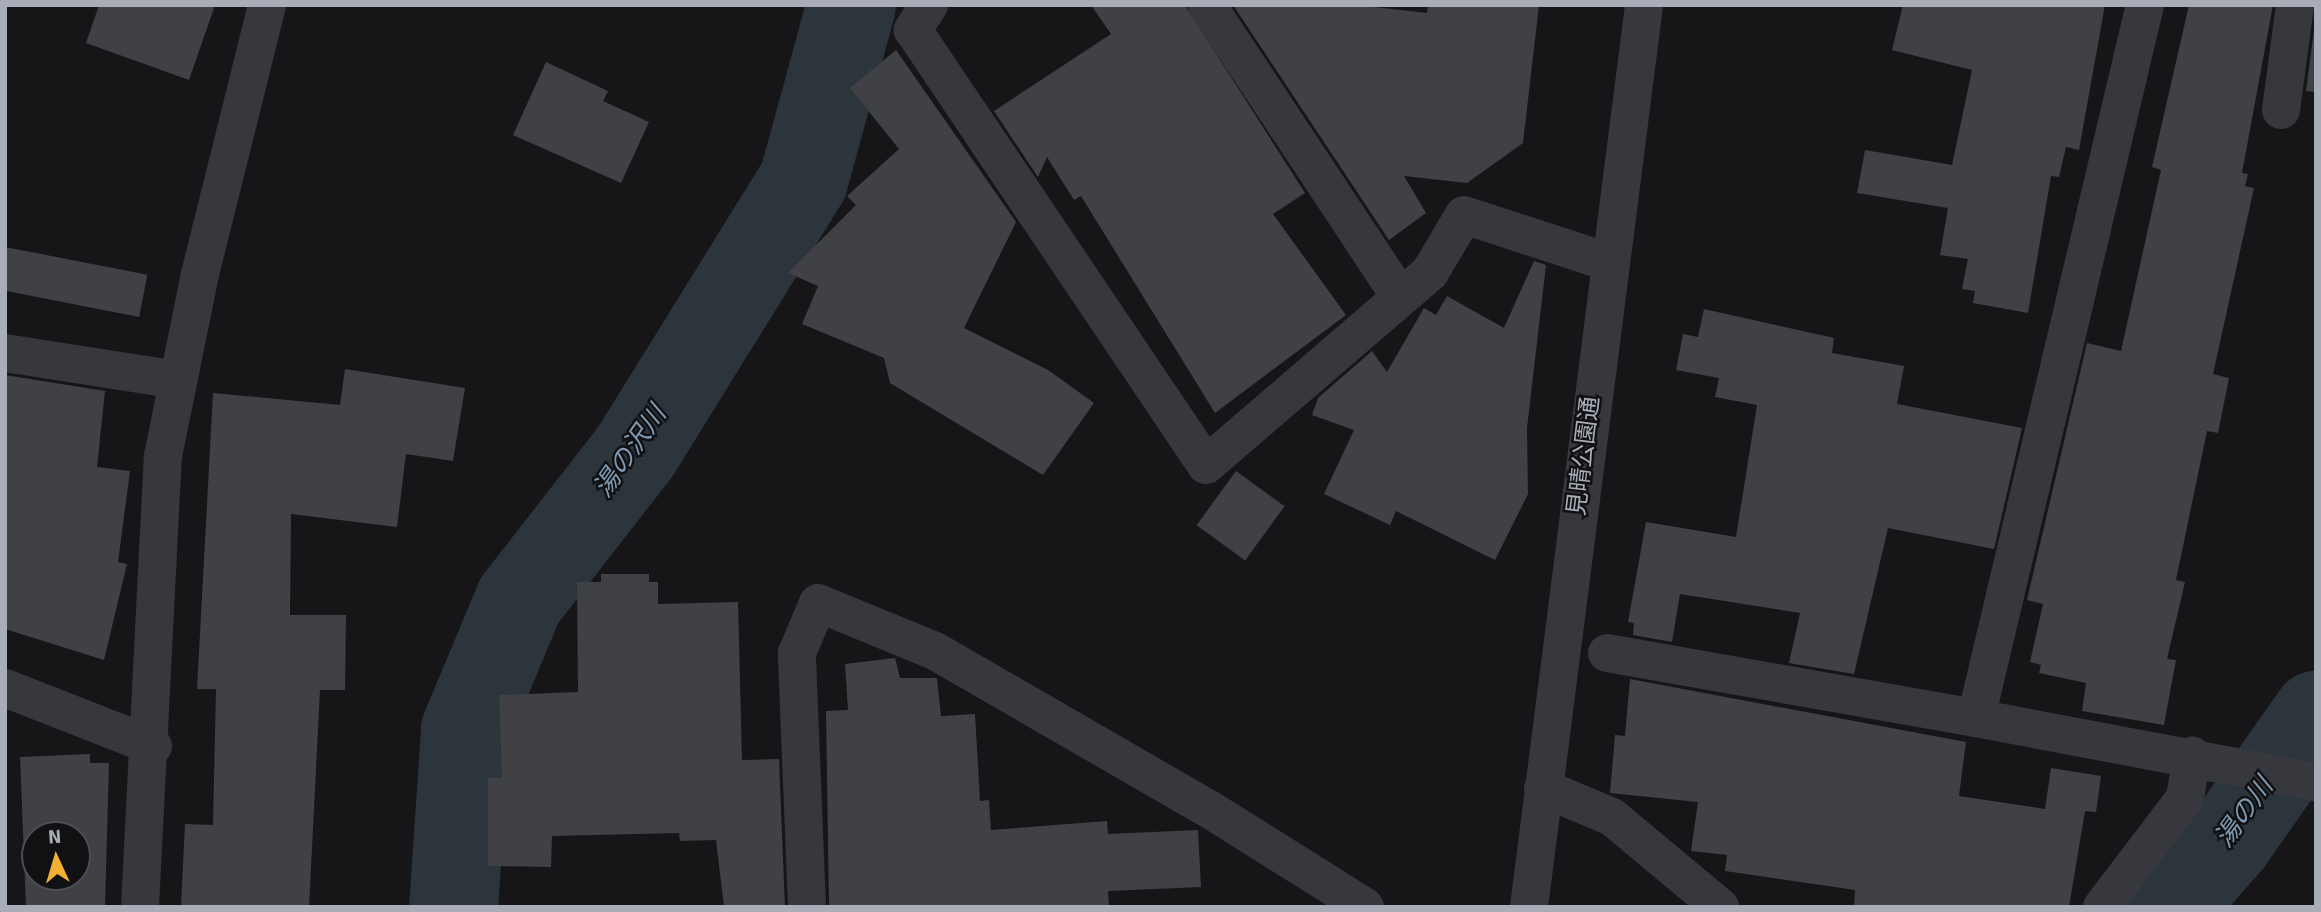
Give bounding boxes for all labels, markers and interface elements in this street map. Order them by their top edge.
street label: 見晴公園通 [1562,395,1606,517]
water label: 湯の沢川 [588,400,674,504]
water label: 湯の川 [2209,772,2281,854]
north arrow [21,821,91,891]
text: N [47,825,62,849]

